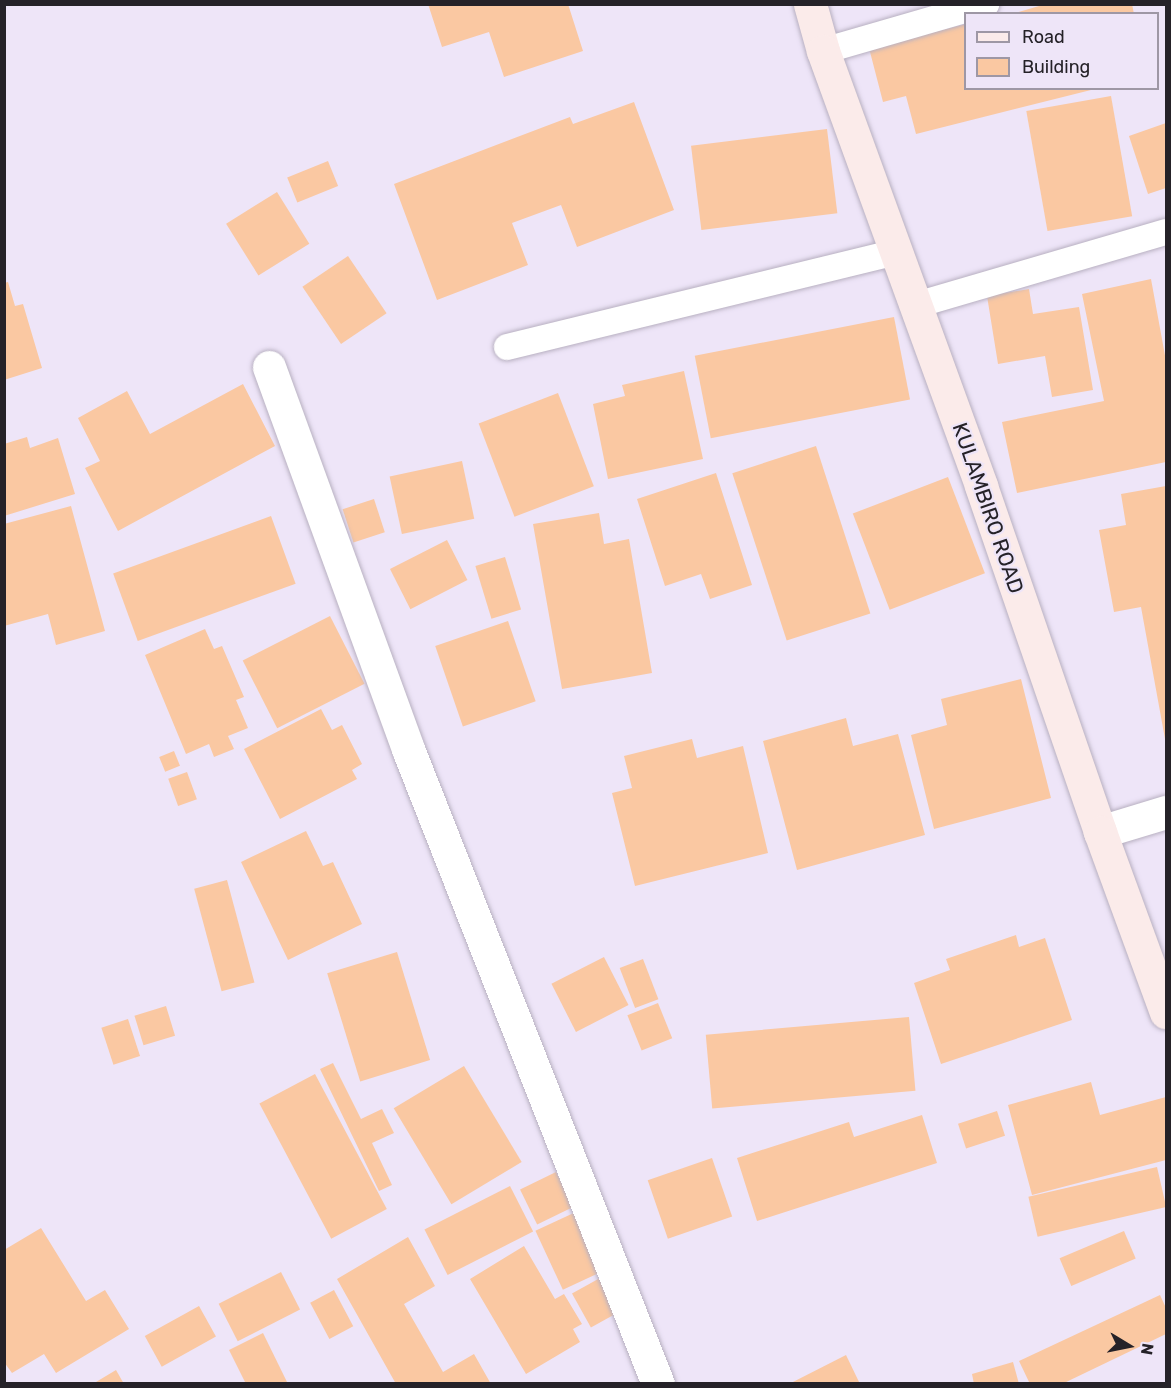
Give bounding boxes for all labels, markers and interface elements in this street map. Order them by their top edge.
legend [964,12,1159,90]
text: Road [1022,26,1065,48]
text: Building [1022,56,1090,78]
street label: KULAMBIRO ROAD [947,419,1029,597]
north arrow [1099,1316,1159,1376]
text: N [1137,1342,1158,1357]

